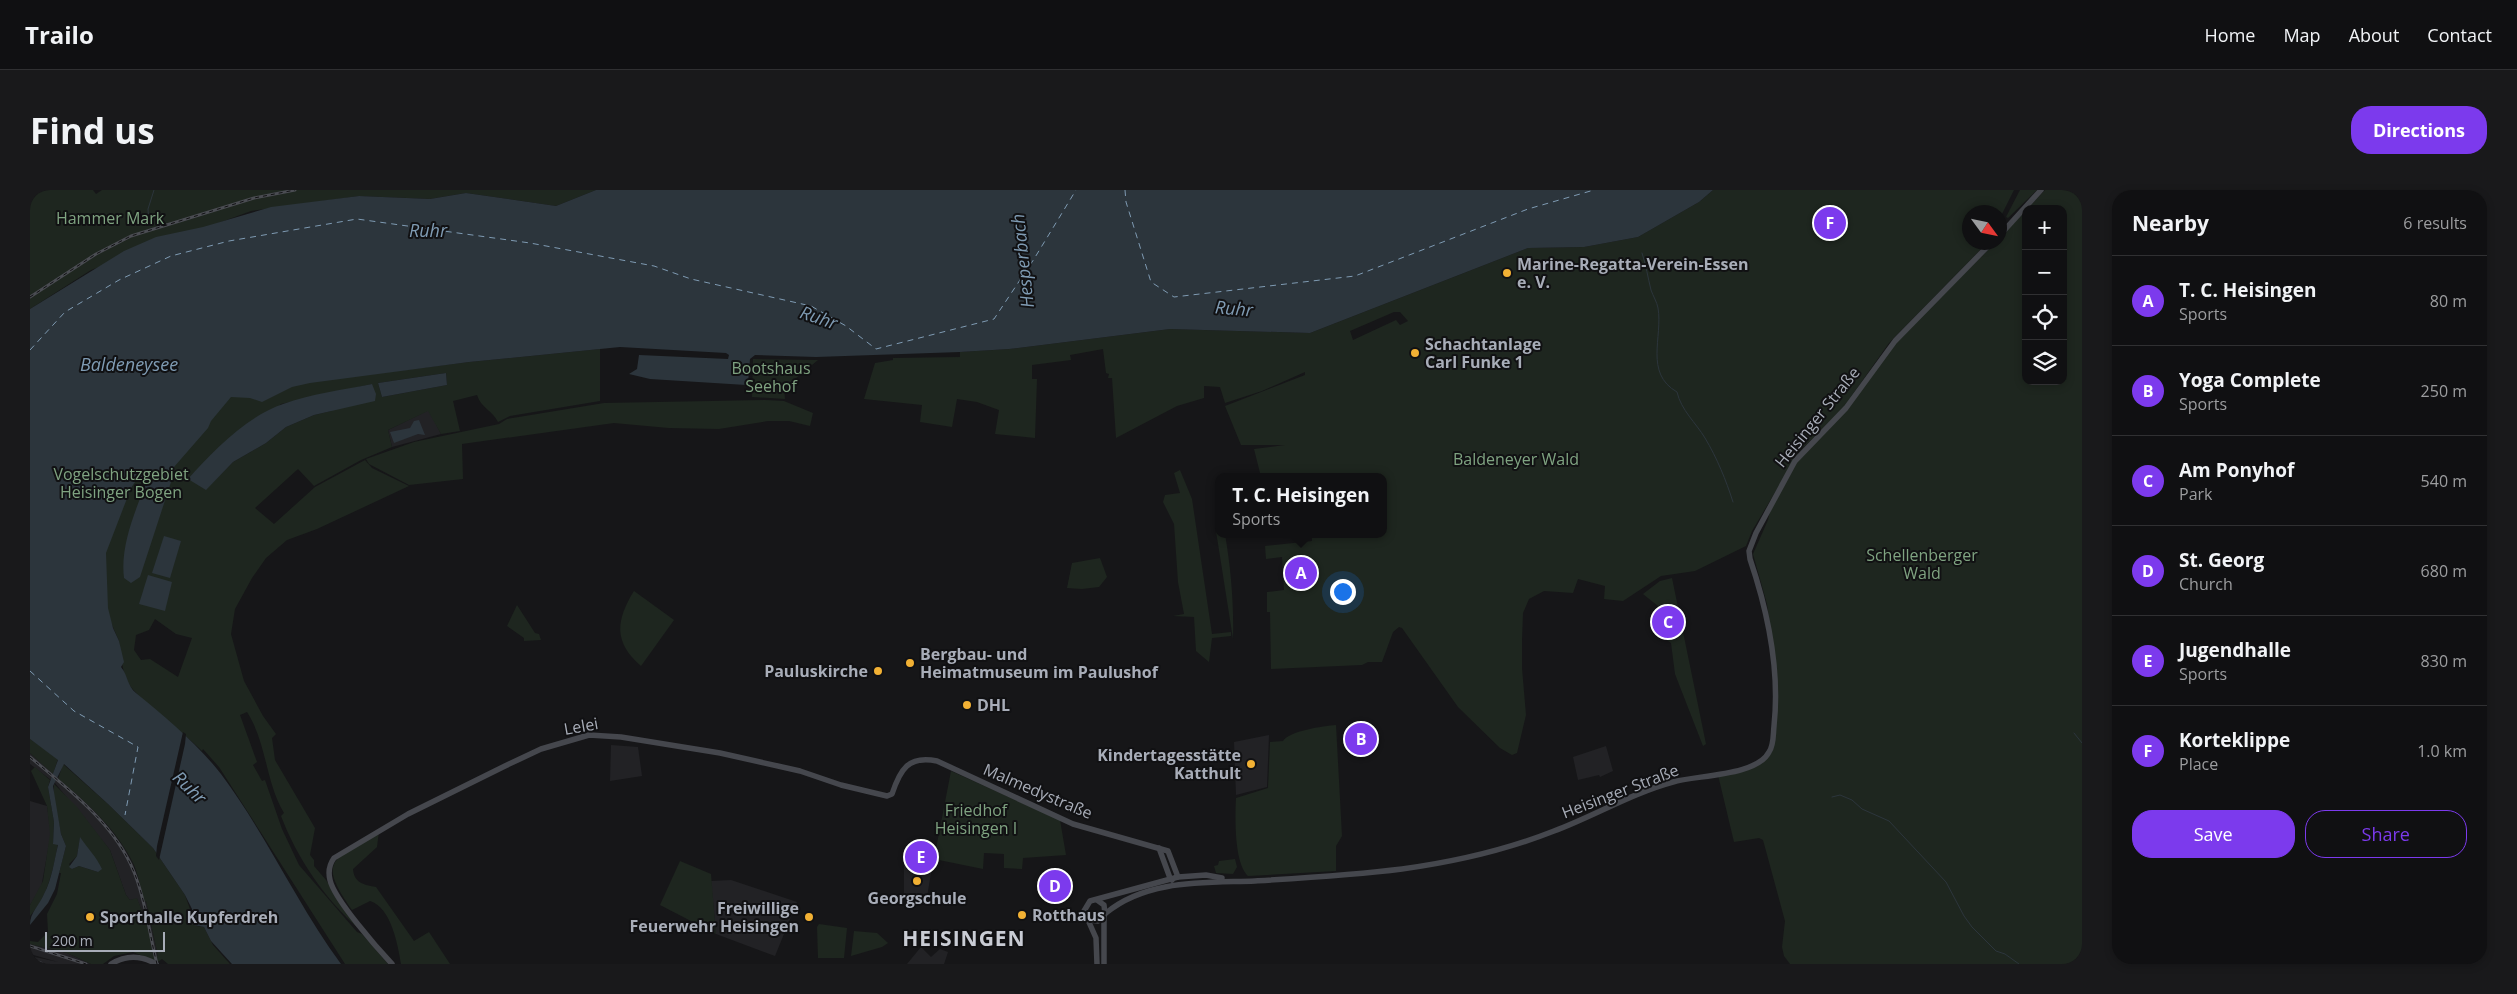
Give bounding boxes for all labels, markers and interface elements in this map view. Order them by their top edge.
text: Trailo [25,18,94,51]
text: Home [2205,23,2255,47]
text: Map [2283,23,2321,47]
text: About [2349,23,2399,47]
text: Contact [2427,23,2492,47]
button: Directions [2351,106,2487,154]
text: Find us [30,107,155,154]
pin: F [1814,204,1846,242]
north arrow [1962,205,2007,250]
map controls [2022,205,2067,385]
button: + [2022,205,2067,250]
park label: Hammer Mark [56,207,165,229]
text: Nearby [2132,209,2209,237]
text: 6 results [2403,212,2467,234]
water label: Hesperbach [1005,213,1039,309]
water label: Ruhr [409,218,448,242]
button: − [2022,250,2067,295]
place label: Marine-Regatta-Verein-Essen e. V. [1517,253,1748,293]
marker: Marine-Regatta-Verein-Essen e. V. [1501,267,1513,279]
text: T. C. Heisingen [2179,277,2317,303]
text: A [2142,290,2154,312]
text: 80 m [2430,290,2467,312]
water label: Ruhr [1214,294,1255,322]
button: locate [2022,295,2067,340]
water label: Ruhr [797,299,842,335]
text: Sports [2179,303,2227,325]
place label: Schachtanlage Carl Funke 1 [1425,333,1541,373]
button: layers [2022,340,2067,385]
marker: Schachtanlage Carl Funke 1 [1409,347,1421,359]
water label: Baldeneysee [80,352,178,376]
park label: Bootshaus Seehof [731,357,811,397]
street label: Heisinger Straße [1770,362,1864,472]
text: Yoga Complete [2179,367,2321,393]
text: B [2143,380,2153,402]
text: 250 m [2421,380,2467,402]
text: Sports [2179,393,2227,415]
park label: Baldeneyer Wald [1453,448,1579,470]
text: Am Ponyhof [2179,457,2294,483]
park label: Vogelschutzgebiet Heisinger Bogen [53,463,189,503]
text: C [2143,470,2153,492]
text: 540 m [2421,470,2467,492]
popup [1215,473,1387,538]
text: T. C. Heisingen [1232,482,1370,508]
text: Park [2179,483,2212,505]
text: Sports [1232,508,1280,530]
park label: Schellenberger Wald [1866,544,1978,584]
text: St. Georg [2179,547,2264,573]
pin: A [1285,554,1317,592]
text: D [2142,560,2154,582]
text: 680 m [2421,560,2467,582]
text: Church [2179,573,2233,595]
your location [1330,579,1356,605]
pin: C [1652,603,1684,641]
text: Jugendhalle [2179,637,2291,663]
place label: Bergbau- und Heimatmuseum im Paulushof [920,643,1159,683]
text: E [2144,650,2152,672]
text: 830 m [2421,650,2467,672]
marker: Bergbau- und Heimatmuseum im Paulushof [904,657,916,669]
place label: Pauluskirche [764,660,868,682]
text: Sports [2179,663,2227,685]
marker: Pauluskirche [872,665,884,677]
place label: DHL [977,694,1010,716]
marker: DHL [961,699,973,711]
street label: Lelei [562,712,600,740]
pin: B [1345,720,1377,758]
text: Korteklippe [2179,727,2290,753]
text: F [2144,740,2152,762]
text: 1.0 km [2417,740,2467,762]
place label: Kindertagesstätte Katthult [1097,744,1241,784]
text: Place [2179,753,2218,775]
street label: Malmedystraße [980,758,1096,824]
marker: Kindertagesstätte Katthult [1245,758,1257,770]
street label: Heisinger Straße [1558,759,1682,823]
water label: Ruhr [168,765,213,809]
park label: Friedhof Heisingen I [935,799,1017,839]
button: Save [2132,810,2295,858]
button: Share [2305,810,2467,858]
pin: E [905,838,937,876]
pin: D [1039,867,1071,905]
marker: Georgschule [911,875,923,887]
place label: Georgschule [868,887,966,909]
place label: Freiwillige Feuerwehr Heisingen [630,897,799,937]
place label: Rotthaus [1032,904,1105,926]
place label: Sporthalle Kupferdreh [100,906,278,928]
marker: Rotthaus [1016,909,1028,921]
marker: Sporthalle Kupferdreh [84,911,96,923]
marker: Freiwillige Feuerwehr Heisingen [803,911,815,923]
district label: HEISINGEN [902,924,1026,952]
scale bar [45,929,165,952]
text: 200 m [52,931,93,950]

